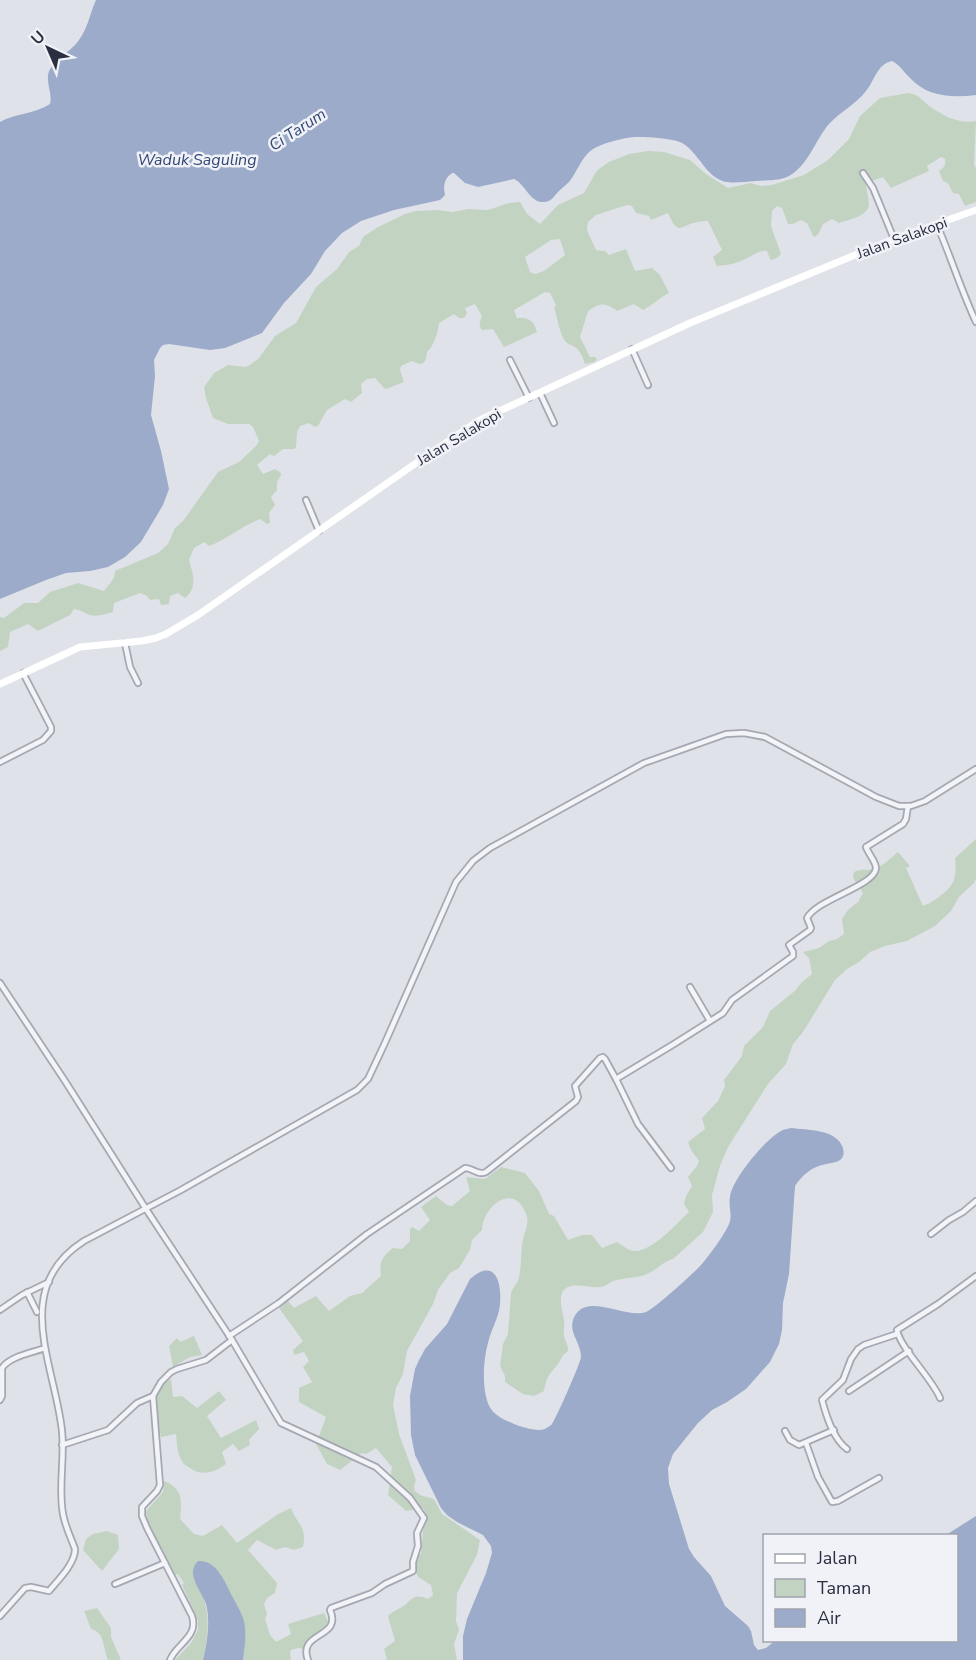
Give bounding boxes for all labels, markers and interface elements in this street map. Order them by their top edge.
north arrow [18,18,78,78]
text: U [26,26,50,50]
water label: Ci Tarum [265,103,330,156]
water label: Waduk Saguling [137,149,257,171]
street label: Jalan Salakopi [853,212,950,264]
street label: Jalan Salakopi [412,404,505,471]
legend [763,1534,958,1642]
text: Jalan [816,1546,857,1570]
text: Taman [817,1576,871,1600]
text: Air [817,1606,841,1630]

